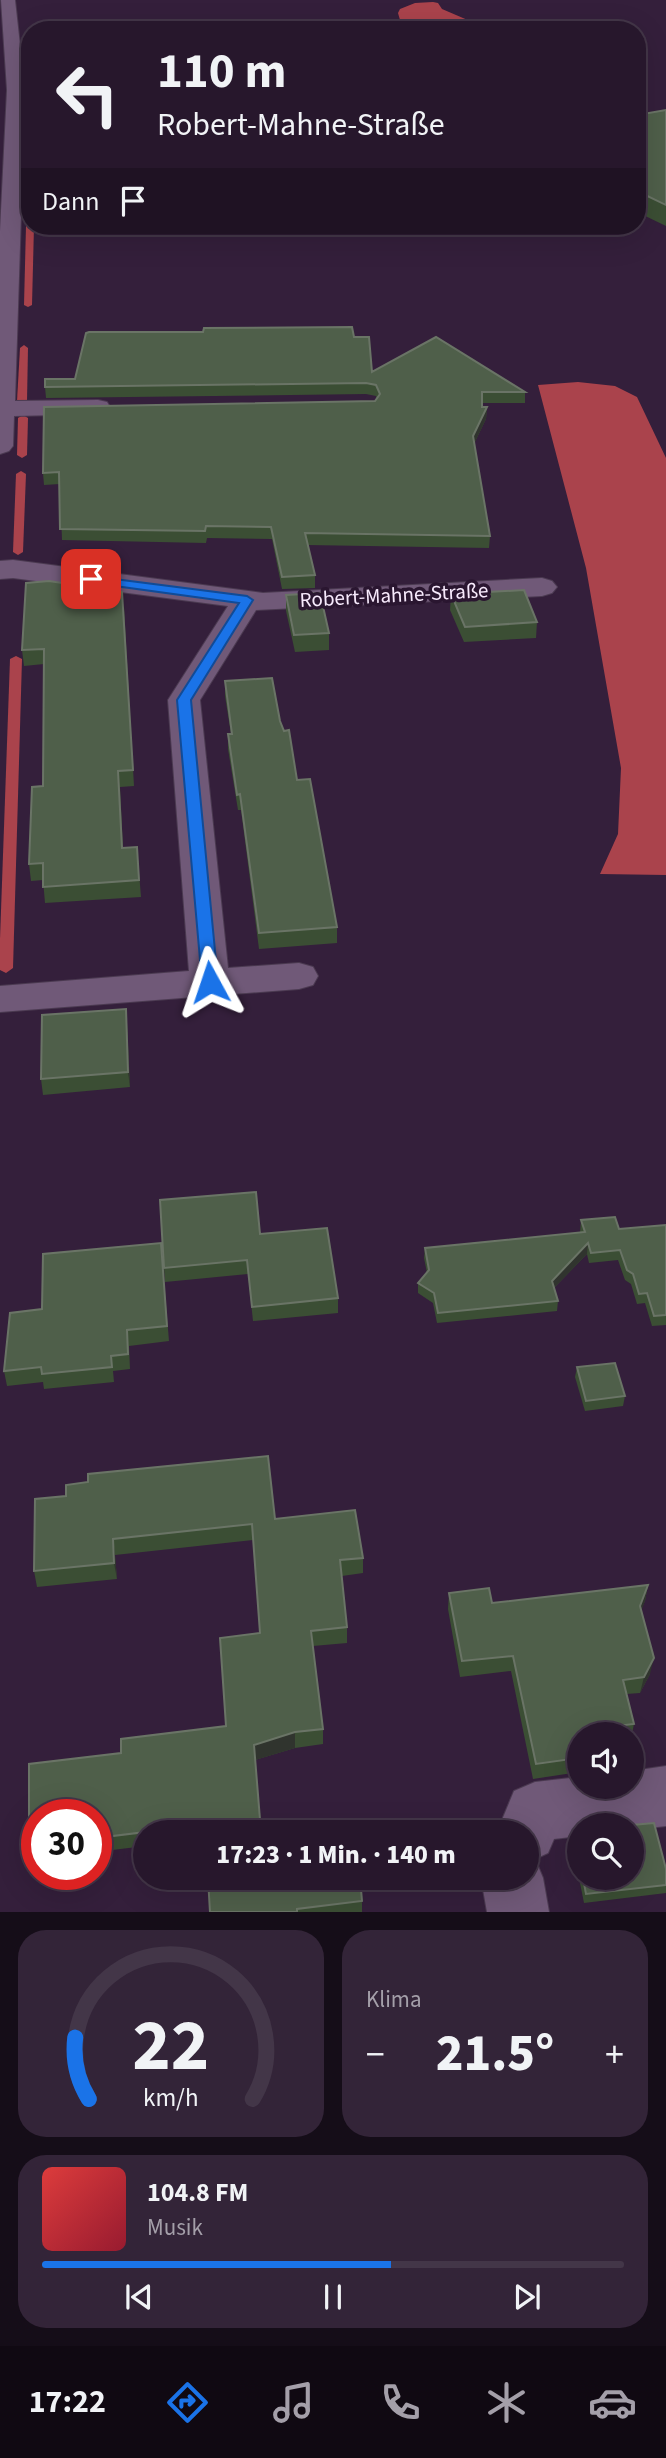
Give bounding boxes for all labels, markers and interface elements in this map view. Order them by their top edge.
text: 110 m [157,37,286,107]
icon: left [42,49,133,140]
text: Robert-Mahne-Straße [157,102,445,148]
icon: arrive [114,182,152,220]
text: Dann [42,183,100,220]
pin [61,549,121,609]
icon: arrive [72,560,110,598]
street label: Robert-Mahne-Straße [299,575,489,615]
position arrow [173,945,247,1019]
map controls [567,1722,644,1890]
button: sound [567,1722,644,1799]
speed limit sign: 30 [21,1799,112,1890]
button: search [567,1813,644,1890]
text: 17:23 · 1 Min. · 140 m [216,1836,456,1873]
text: Klima [366,1983,422,2016]
text: 22 [133,1995,209,2099]
text: 21.5° [436,2017,554,2091]
text: − [366,2028,385,2082]
text: + [605,2028,624,2082]
text: km/h [143,2080,199,2116]
text: 104.8 FM [147,2174,248,2211]
text: Musik [147,2211,203,2244]
icon: previous [120,2278,158,2316]
icon: pause [314,2278,352,2316]
icon: next [508,2278,546,2316]
icon: directions [163,2378,212,2427]
icon: music [269,2378,318,2427]
icon: phone [376,2378,425,2427]
icon: climate [482,2378,531,2427]
icon: car [588,2378,637,2427]
text: 17:22 [29,2379,106,2425]

